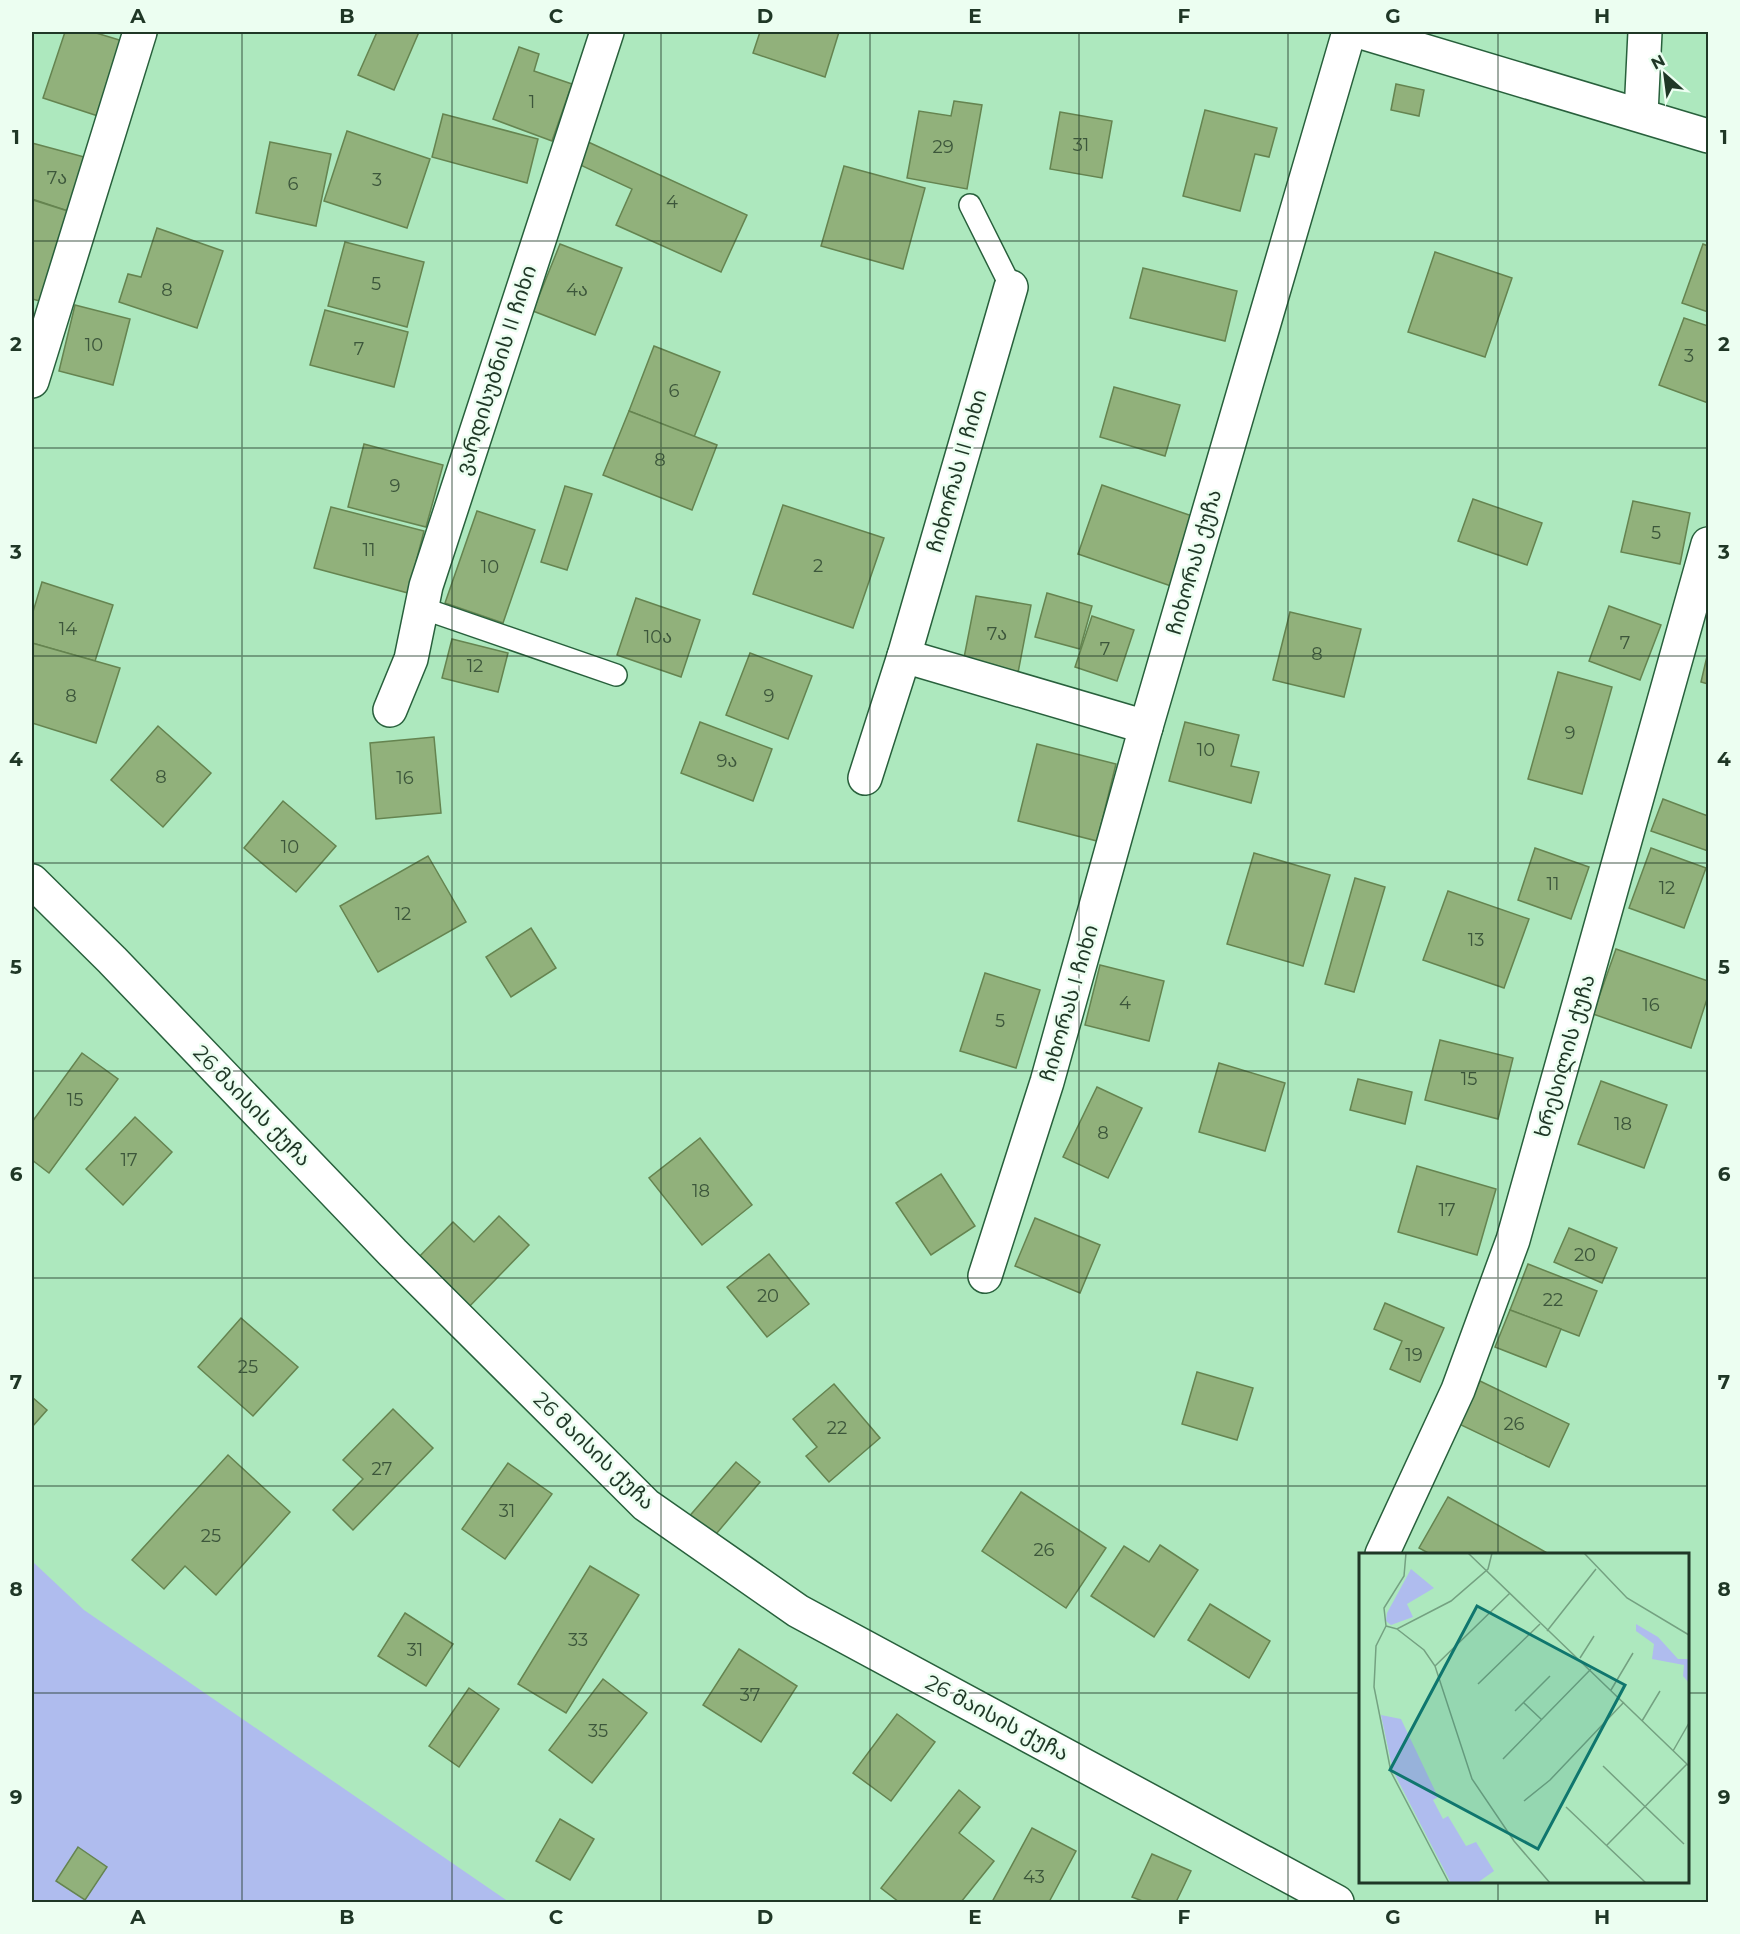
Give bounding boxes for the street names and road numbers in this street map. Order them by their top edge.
street label: ვარდისუბნის II ჩიხი [450,262,542,478]
street label: ჩიხორას II ჩიხი [921,387,992,555]
street label: ჩიხორას ქუჩა [1161,486,1226,637]
street label: ჩიხორას I ჩიხი [1034,922,1103,1084]
street label: ხრესილის ქუჩა [1529,971,1601,1141]
street label: 26 მაისის ქუჩა [188,1040,316,1171]
street label: 26 მაისის ქუჩა [529,1387,660,1515]
street label: 26 მაისის ქუჩა [921,1669,1073,1766]

